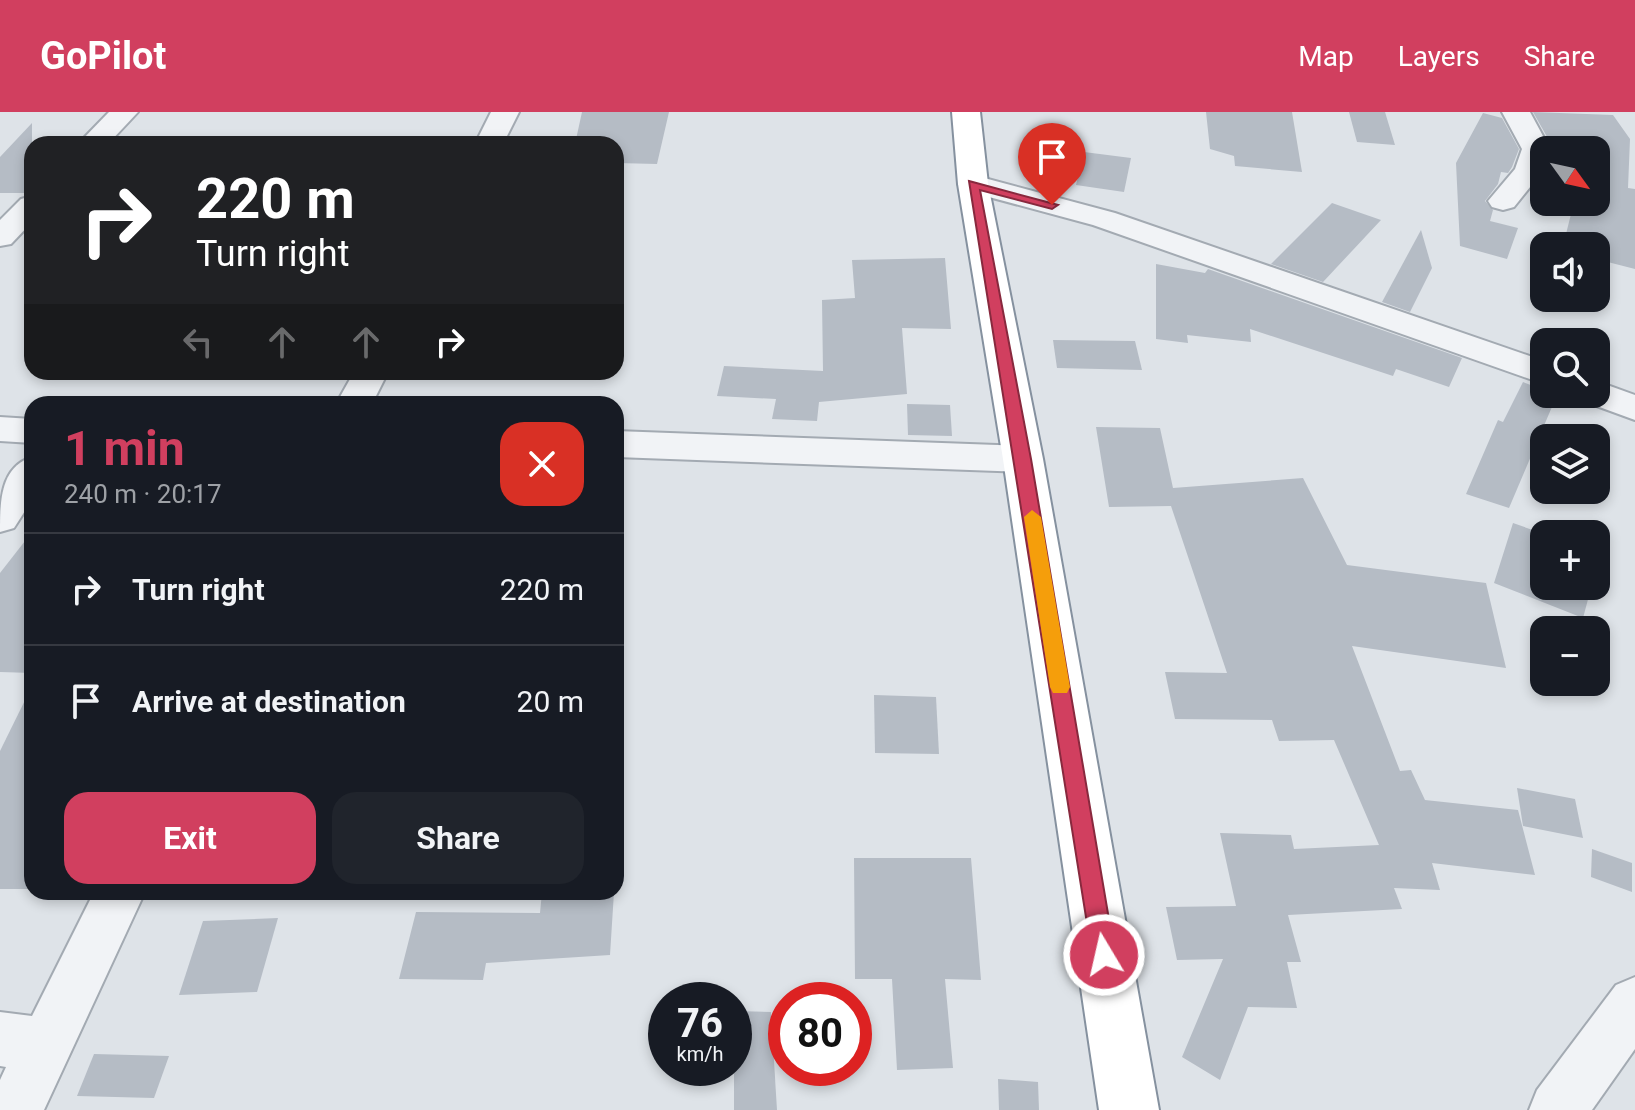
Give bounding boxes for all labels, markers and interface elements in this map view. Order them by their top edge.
text: GoPilot [40,34,166,78]
text: Map [1298,40,1354,73]
text: Layers [1398,40,1480,73]
text: Share [1524,40,1595,73]
pin [1018,123,1086,205]
icon: arrive [1030,135,1074,179]
north arrow [1530,136,1610,216]
map controls [1530,136,1610,696]
text: 220 m [196,166,355,232]
icon: right [64,168,168,272]
button: sound [1530,232,1610,312]
text: Turn right [196,233,349,275]
icon: left [176,320,220,364]
icon: ahead [260,320,304,364]
icon: ahead [344,320,388,364]
icon: right [428,320,472,364]
button: search [1530,328,1610,408]
text: 1 min [64,420,185,477]
button: close [500,422,584,506]
button: layers [1530,424,1610,504]
text: 240 m · 20:17 [64,479,222,509]
button: + [1530,520,1610,600]
icon: right [64,567,108,611]
text: Turn right [132,572,265,607]
text: 220 m [500,572,584,607]
button: − [1530,616,1610,696]
icon: arrive [64,679,108,723]
text: Arrive at destination [132,684,406,719]
text: 20 m [517,684,584,719]
button: Exit [64,792,316,884]
button: Share [332,792,584,884]
position arrow [1062,913,1146,997]
speed limit sign: 80 [768,982,872,1086]
text: 76 [677,1000,723,1047]
text: km/h [677,1042,723,1066]

